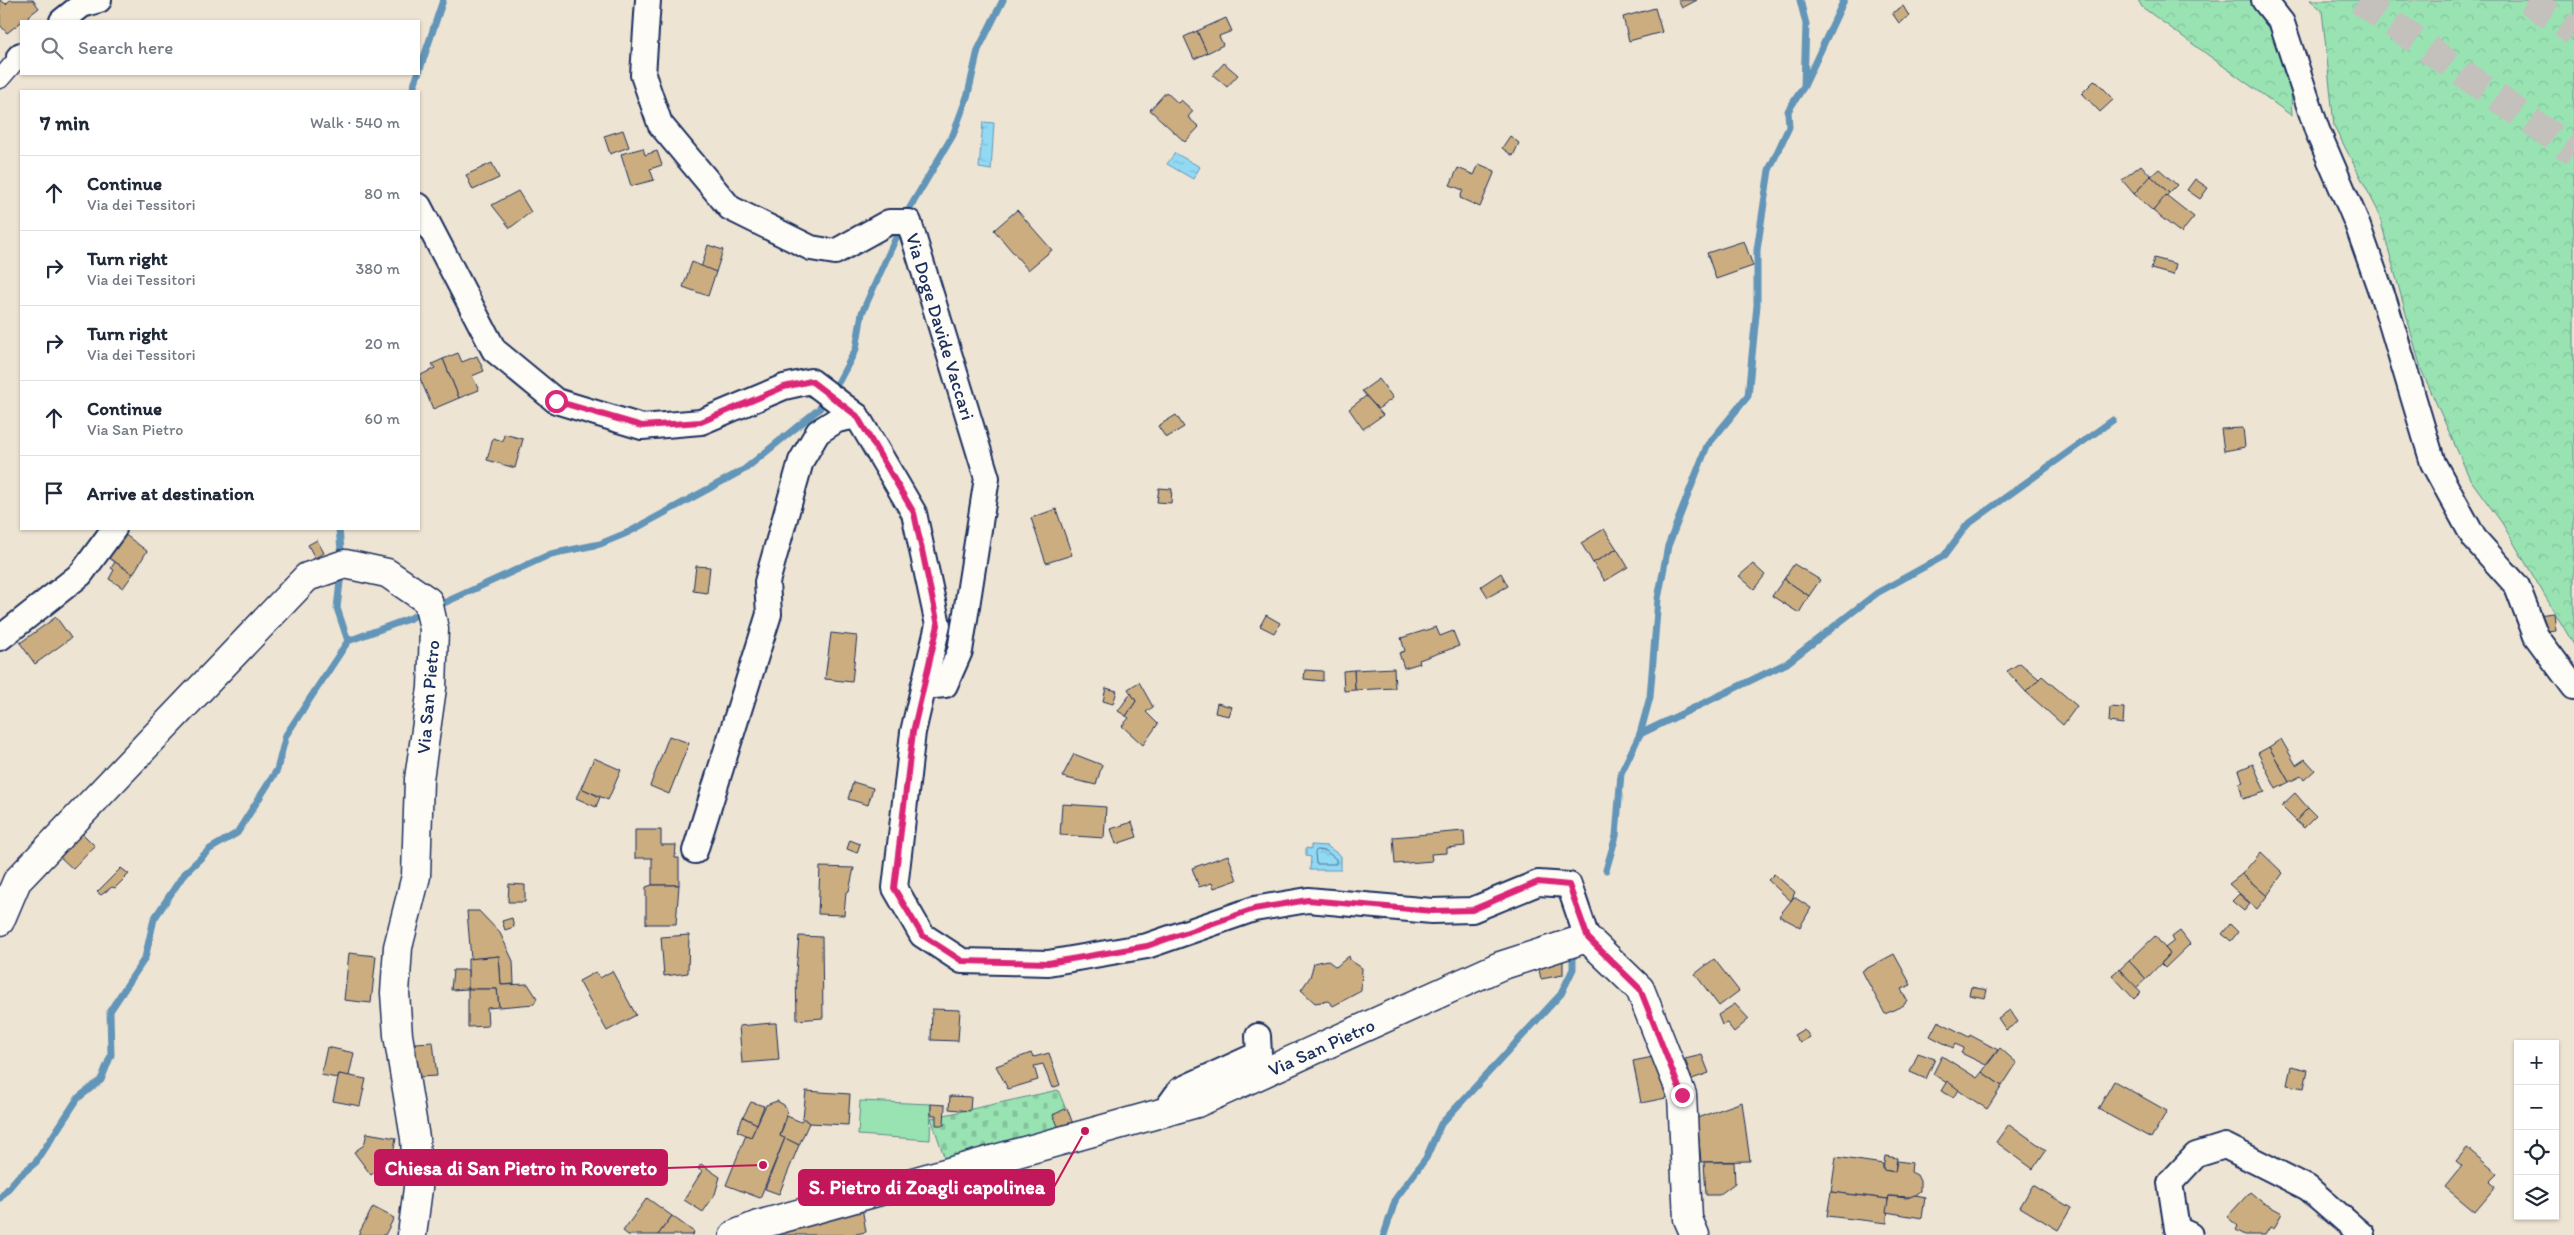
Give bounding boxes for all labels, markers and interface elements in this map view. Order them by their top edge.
search box [20,20,420,75]
icon: search [38,34,66,62]
text: Search here [78,36,173,59]
text: 7 min [40,110,89,135]
text: Walk · 540 m [310,113,400,132]
text: Continue [87,172,162,195]
icon: ahead [40,179,68,207]
text: 80 m [364,184,400,203]
text: Via dei Tessitori [87,195,196,214]
street label: Via Doge Davide Vaccari [902,230,980,423]
text: Turn right [87,247,168,270]
icon: right [40,254,68,282]
text: 380 m [356,259,400,278]
text: Via dei Tessitori [87,270,196,289]
text: Turn right [87,322,168,345]
icon: right [40,329,68,357]
text: 20 m [365,334,400,353]
text: Via dei Tessitori [87,345,196,364]
route start [545,390,568,413]
text: Continue [87,397,162,420]
icon: ahead [40,404,68,432]
text: 60 m [365,409,400,428]
text: Via San Pietro [87,420,183,439]
icon: arrive [40,479,68,507]
text: Arrive at destination [87,482,254,505]
street label: Via San Pietro [412,639,444,755]
street label: Via San Pietro [1264,1013,1378,1081]
map controls [2514,1040,2559,1220]
button: + [2514,1040,2559,1085]
route end [1671,1084,1694,1107]
button: − [2514,1085,2559,1130]
button: locate [2514,1130,2559,1175]
callout: Chiesa di San Pietro in Rovereto [375,1150,667,1185]
text: Chiesa di San Pietro in Rovereto [385,1156,657,1180]
callout: S. Pietro di Zoagli capolinea [799,1170,1054,1205]
text: S. Pietro di Zoagli capolinea [809,1175,1046,1200]
button: layers [2514,1175,2559,1220]

